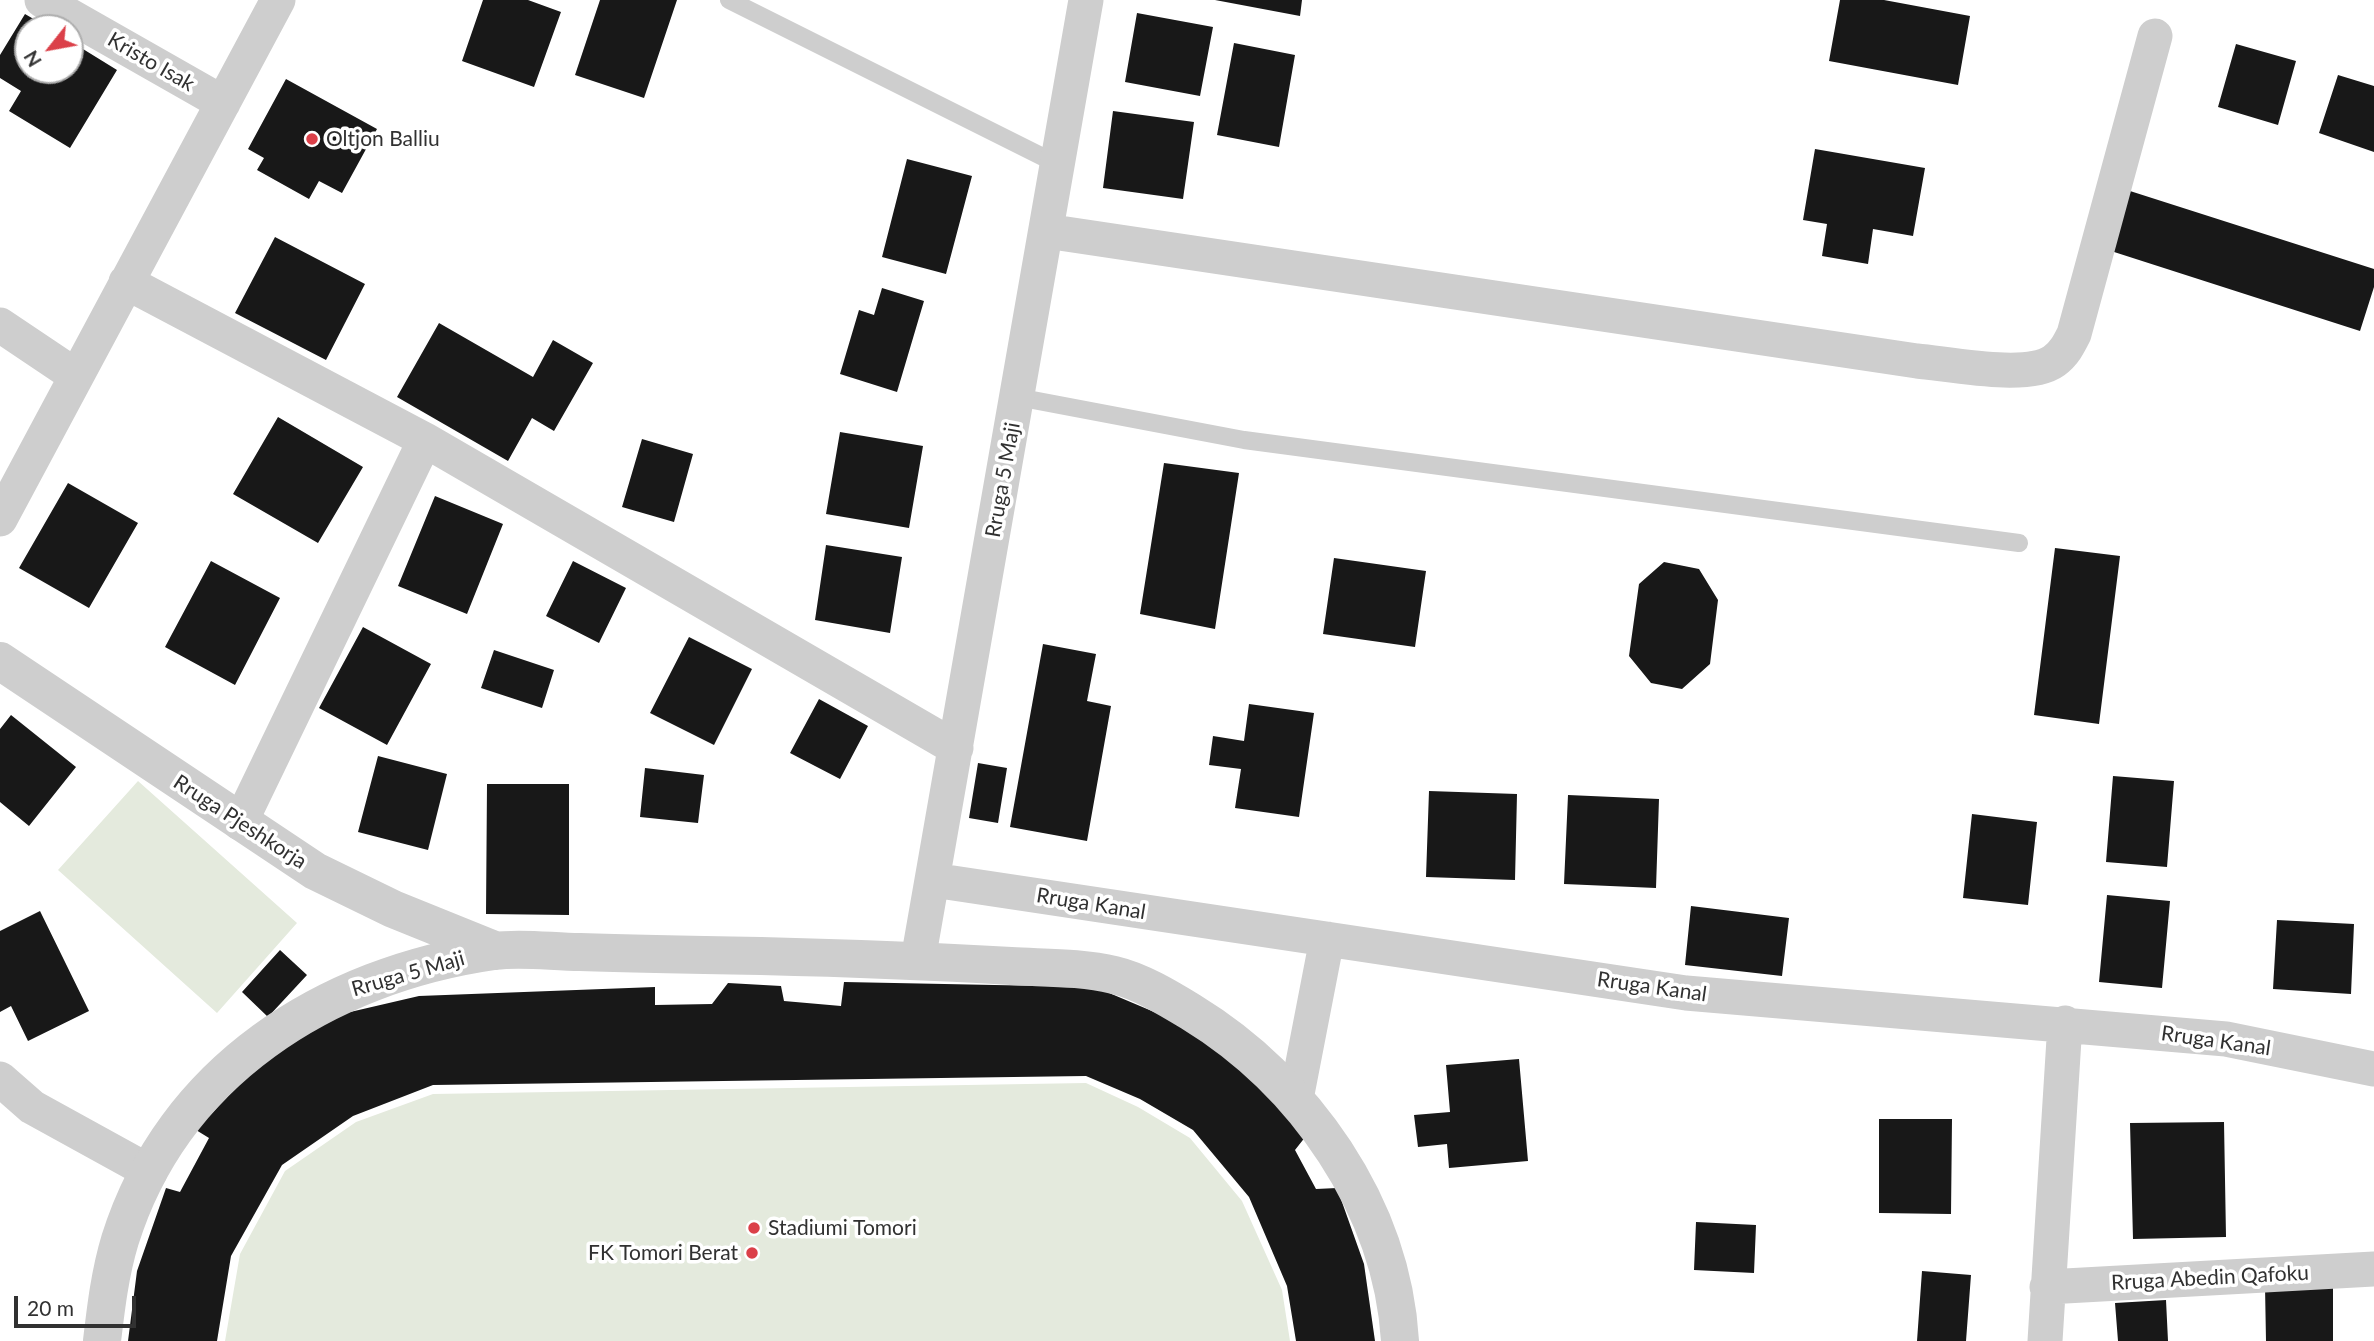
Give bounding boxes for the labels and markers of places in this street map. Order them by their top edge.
place label: Oltjon Balliu [326,126,440,152]
marker: Oltjon Balliu [304,131,320,147]
place label: Stadiumi Tomori [768,1215,917,1241]
marker: Stadiumi Tomori [746,1220,762,1236]
place label: FK Tomori Berat [588,1240,738,1266]
marker: FK Tomori Berat [744,1245,760,1261]

